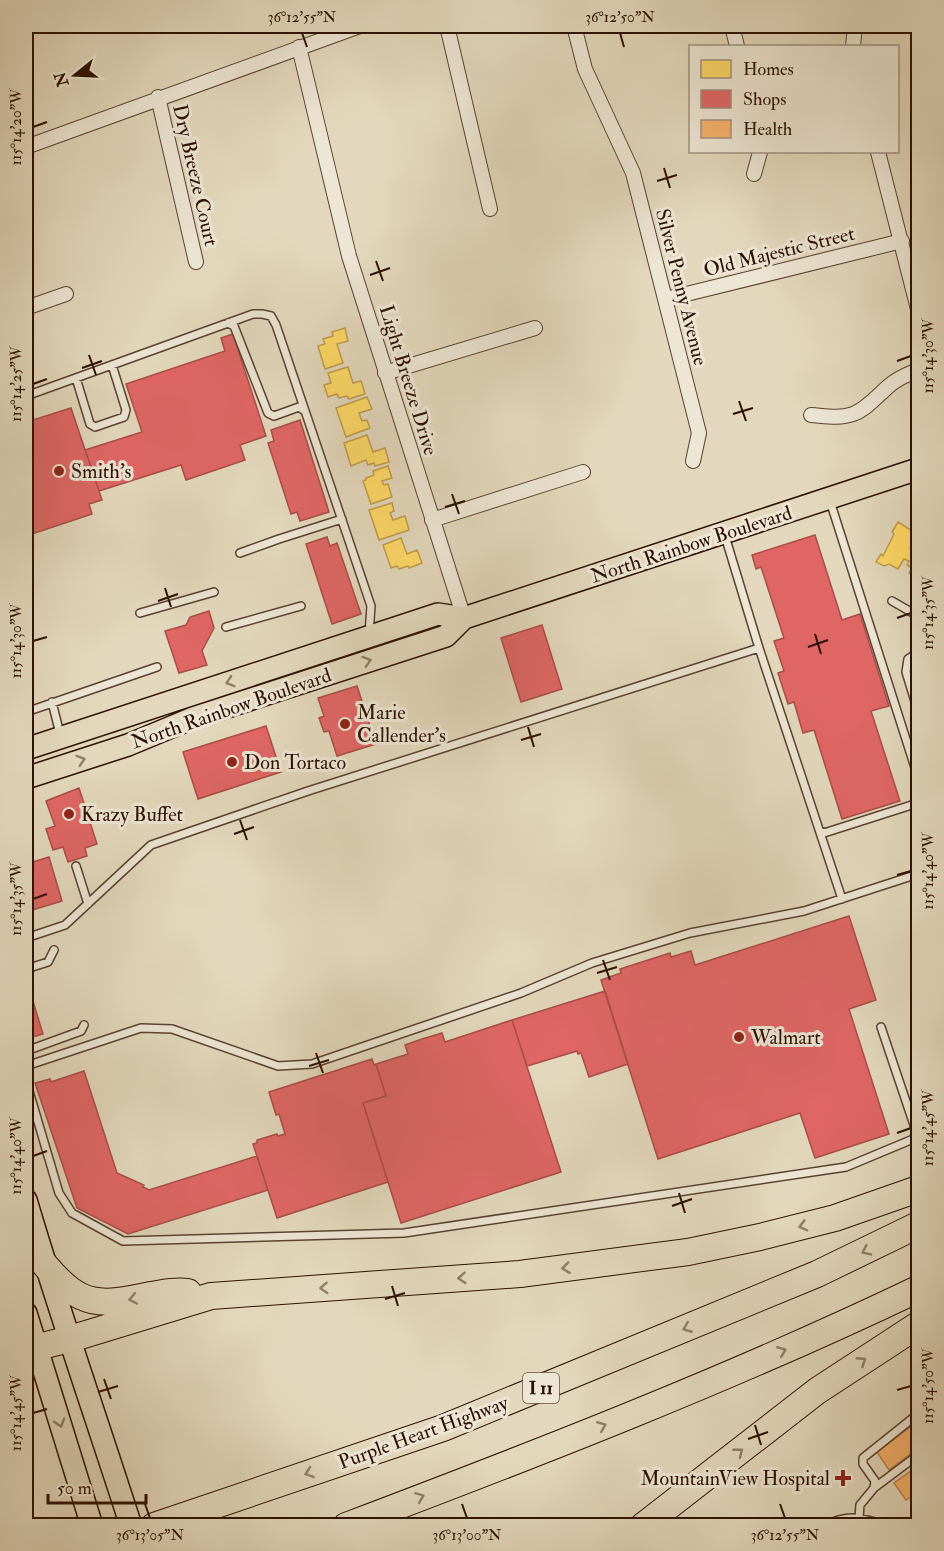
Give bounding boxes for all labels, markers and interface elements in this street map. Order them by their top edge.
text: 36°12'55"N [268,8,337,27]
text: 36°12'50"N [585,8,655,27]
north arrow [45,45,105,105]
legend [689,45,899,153]
text: Homes [743,58,794,81]
text: N [50,69,74,90]
text: 115°14'20"W [7,88,26,165]
text: Shops [743,88,786,111]
street label: Dry Breeze Court [167,102,224,249]
text: Health [743,118,793,141]
street label: Silver Penny Avenue [650,206,713,368]
street label: Old Majestic Street [701,221,858,282]
street label: Light Breeze Drive [374,302,443,458]
text: 115°14'30"W [919,318,938,394]
text: 115°14'25"W [7,345,26,422]
place label: Smith's [71,459,132,484]
marker: Smith's [52,464,66,478]
street label: North Rainbow Boulevard [587,500,795,589]
text: 115°14'35"W [919,575,938,650]
text: 115°14'30"W [7,603,26,679]
one-way arrow [361,655,372,668]
street label: North Rainbow Boulevard [128,662,335,754]
one-way arrow [225,675,236,687]
place label: Marie Callender's [357,700,446,748]
marker: Marie Callender's [338,717,352,731]
place label: Don Tortaco [244,750,346,775]
one-way arrow [75,755,86,767]
marker: Don Tortaco [225,755,239,769]
place label: Krazy Buffet [81,802,184,827]
marker: Krazy Buffet [62,807,76,821]
text: 115°14'40"W [919,832,938,910]
text: 115°14'35"W [7,861,26,936]
place label: Walmart [750,1025,821,1050]
marker: Walmart [732,1030,746,1044]
text: 115°14'45"W [919,1089,938,1166]
text: 115°14'40"W [7,1117,26,1195]
one-way arrow [798,1219,809,1231]
one-way arrow [861,1243,872,1255]
one-way arrow [561,1261,570,1273]
one-way arrow [457,1271,466,1284]
one-way arrow [319,1281,328,1294]
one-way arrow [129,1292,139,1305]
one-way arrow [682,1321,693,1333]
one-way arrow [776,1346,787,1358]
text: 115°14'50"W [919,1347,938,1424]
one-way arrow [855,1357,866,1368]
road number: I 11 [523,1373,559,1403]
text: 115°14'45"W [7,1374,26,1451]
street label: Purple Heart Highway [335,1390,513,1476]
one-way arrow [53,1417,65,1428]
one-way arrow [595,1421,606,1433]
one-way arrow [732,1448,743,1459]
one-way arrow [304,1466,315,1478]
place label: MountainView Hospital [641,1466,830,1492]
scale bar [48,1467,146,1505]
marker: MountainView Hospital [834,1469,852,1487]
text: 50 m [57,1477,92,1500]
one-way arrow [415,1492,425,1505]
text: 36°13'05"N [116,1526,184,1545]
text: 36°13'00"N [433,1526,502,1545]
text: 36°12'55"N [751,1526,820,1545]

